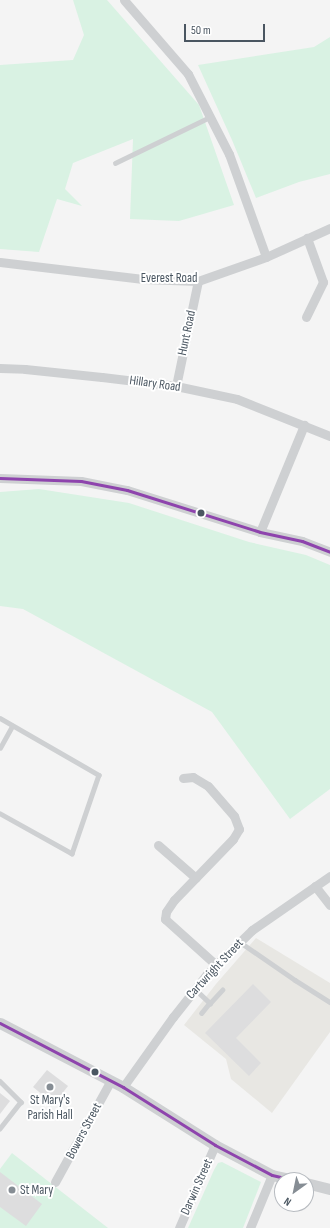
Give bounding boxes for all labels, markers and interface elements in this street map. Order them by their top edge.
scale bar [186,16,267,42]
text: 50 m [191,23,211,38]
street label: Everest Road [141,270,197,286]
street label: Hunt Road [175,309,199,357]
street label: Hillary Road [128,373,182,395]
unlabelled marker [196,508,206,518]
street label: Cartwright Street [183,936,247,1002]
unlabelled marker [90,1067,100,1077]
marker: St Mary's Parish Hall [45,1082,55,1092]
place label: St Mary's Parish Hall [27,1093,73,1124]
street label: Bowers Street [63,1100,105,1162]
street label: Darwin Street [178,1156,216,1218]
north arrow [274,1172,314,1212]
place label: St Mary [20,1182,53,1198]
marker: St Mary [7,1185,17,1195]
text: N [282,1195,294,1209]

